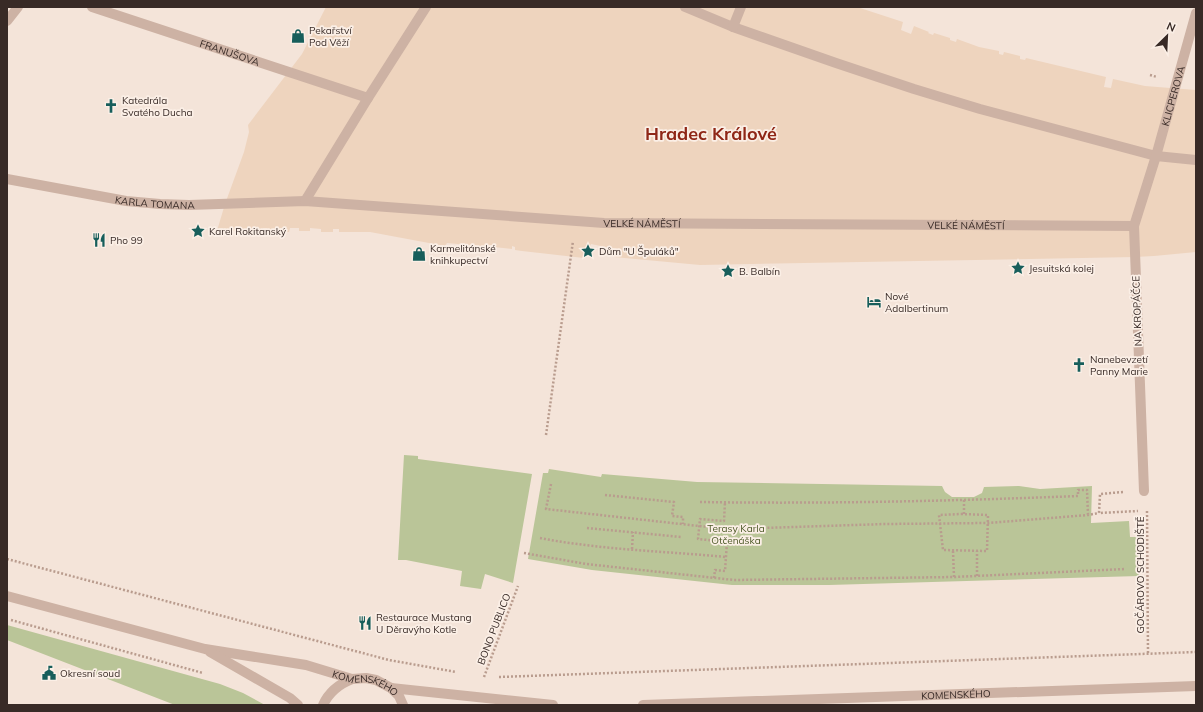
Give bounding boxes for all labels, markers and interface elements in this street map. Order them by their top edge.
north arrow [1147,16,1187,56]
text: N [1164,19,1178,35]
place label: Pekařství Pod Věží [309,24,352,49]
shop icon: Pekařství Pod Věží [290,28,306,44]
street label: FRANUŠOVA [198,36,262,69]
street label: KLICPEROVA [1158,64,1188,127]
place label: Katedrála Svatého Ducha [122,94,193,119]
church icon: Katedrála Svatého Ducha [103,98,119,114]
district label: Hradec Králové [645,122,777,145]
street label: KARLA TOMANA [114,193,196,212]
street label: VELKÉ NÁMĚSTÍ [603,216,682,230]
street label: VELKÉ NÁMĚSTÍ [927,218,1006,232]
place icon: Karel Rokitanský [190,223,206,239]
place label: Karel Rokitanský [209,225,287,238]
restaurant icon: Pho 99 [91,232,107,248]
place label: Pho 99 [110,234,143,247]
place label: Karmelitánské knihkupectví [430,242,496,267]
place icon: Dům "U Špuláků" [580,243,596,259]
place label: Dům "U Špuláků" [599,245,679,258]
shop icon: Karmelitánské knihkupectví [411,246,427,262]
place icon: Jesuitská kolej [1010,260,1026,276]
place label: Jesuitská kolej [1029,262,1094,275]
place icon: B. Balbín [720,263,736,279]
place label: B. Balbín [739,265,780,278]
street label: NA KROPÁČCE [1129,275,1145,347]
place label: Nové Adalbertinum [885,290,949,315]
hotel icon: Nové Adalbertinum [866,294,882,310]
place label: Nanebevzetí Panny Marie [1090,353,1148,378]
church icon: Nanebevzetí Panny Marie [1071,357,1087,373]
street label: GOČÁROVO SCHODIŠTĚ [1134,516,1147,634]
park label: Terasy Karla Otčenáška [707,522,765,547]
street label: BONO PUBLICO [474,591,514,666]
place label: Restaurace Mustang U Děravýho Kotle [376,611,472,636]
restaurant icon: Restaurace Mustang U Děravýho Kotle [357,615,373,631]
public building icon: Okresní soud [41,665,57,681]
place label: Okresní soud [60,667,120,680]
street label: KOMENSKÉHO [331,667,402,699]
street label: KOMENSKÉHO [921,687,991,702]

